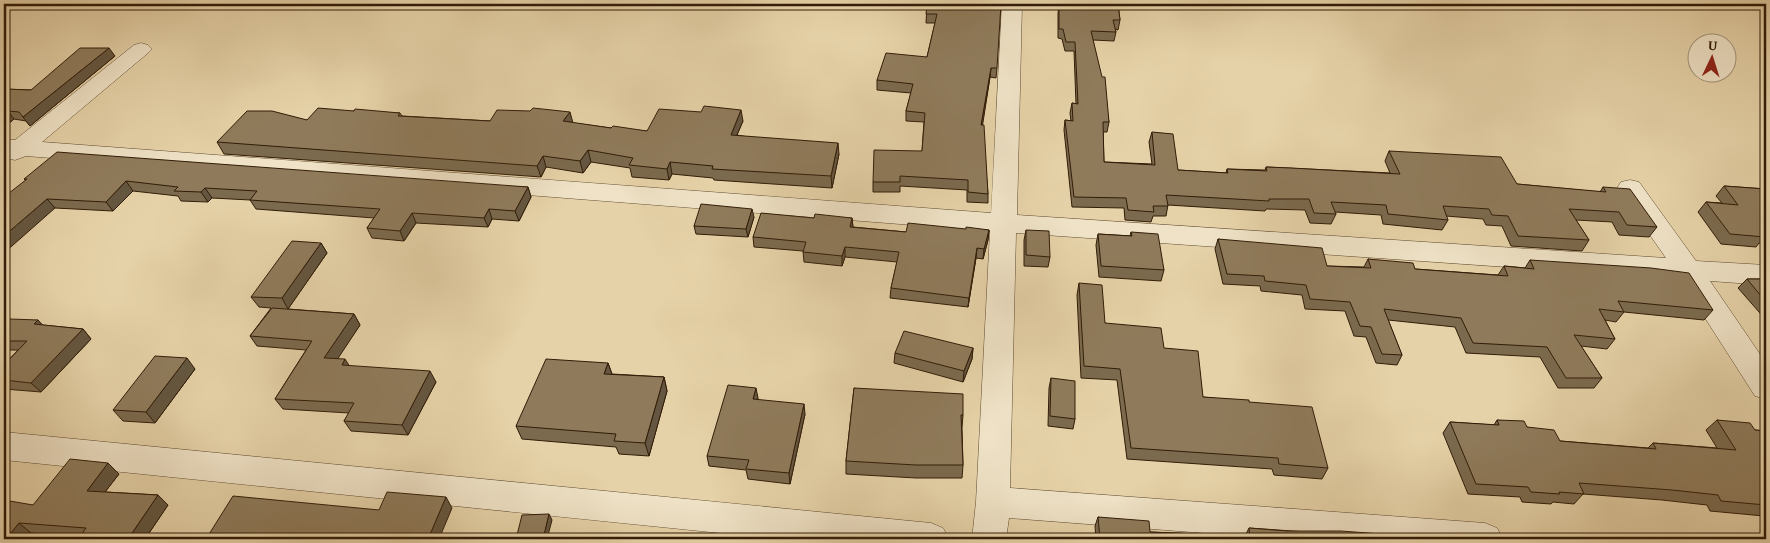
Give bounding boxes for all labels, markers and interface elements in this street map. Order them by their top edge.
north arrow [1688,32,1738,82]
text: U [1708,35,1719,55]

